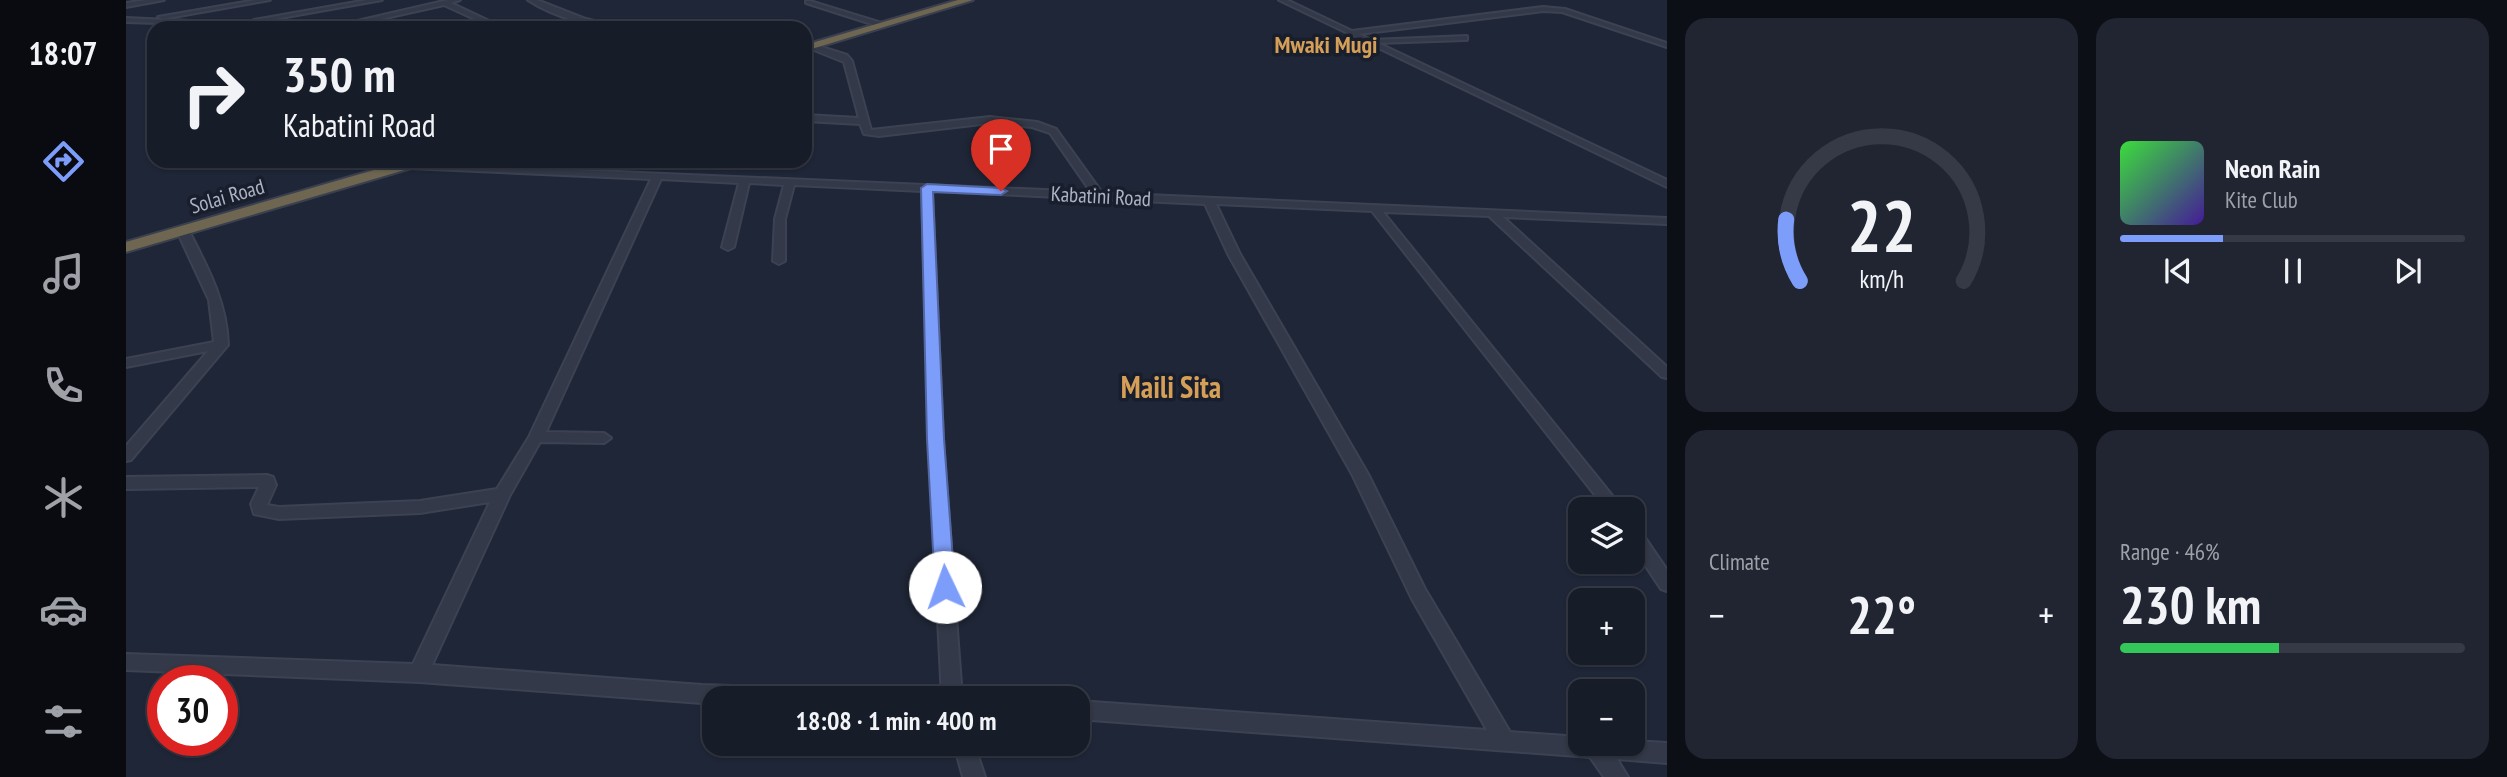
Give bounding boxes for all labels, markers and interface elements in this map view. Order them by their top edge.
district label: Mwaki Mugi [1274,29,1378,60]
text: 18:07 [28,32,98,74]
text: 350 m [283,42,396,106]
icon: right [168,49,259,140]
text: Kabatini Road [283,104,436,146]
pin [971,119,1031,191]
icon: arrive [982,130,1020,168]
icon: directions [39,137,88,186]
text: Neon Rain [2225,152,2320,185]
street label: Solai Road [187,173,267,219]
text: 22 [1847,178,1916,272]
street label: Kabatini Road [1050,180,1152,212]
text: Kite Club [2225,185,2298,214]
icon: music [39,249,88,298]
icon: previous [2159,252,2197,290]
icon: pause [2274,252,2312,290]
icon: next [2389,252,2427,290]
text: km/h [1859,263,1904,295]
icon: phone [39,361,88,410]
district label: Maili Sita [1121,367,1221,406]
icon: climate [39,473,88,522]
map controls [1568,497,1645,756]
button: layers [1568,497,1645,574]
text: Range · 46% [2120,537,2220,566]
text: Climate [1709,547,1770,576]
position arrow [908,550,982,624]
text: 230 km [2120,571,2261,638]
text: 22° [1847,581,1916,648]
icon: car [39,585,88,634]
button: + [1568,588,1645,665]
text: − [1709,590,1725,639]
text: + [2038,590,2054,639]
speed limit sign: 30 [147,665,238,756]
button: − [1568,679,1645,756]
icon: filters [39,697,88,746]
text: 18:08 · 1 min · 400 m [796,704,996,737]

